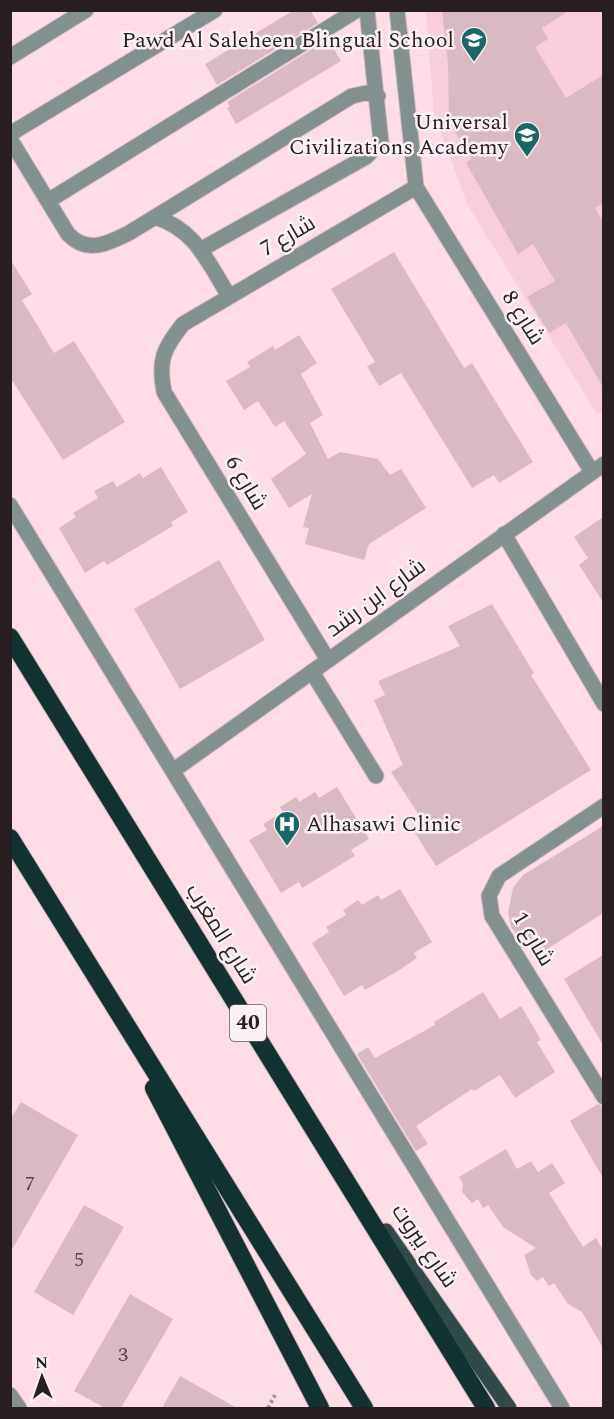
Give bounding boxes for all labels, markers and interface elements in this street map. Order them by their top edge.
place label: Pawd Al Saleheen Blingual School [122,24,454,57]
school or university icon: Pawd Al Saleheen Blingual School [459,25,489,63]
place label: Universal Civilizations Academy [289,106,509,164]
school or university icon: Universal Civilizations Academy [512,120,542,158]
street label: شارع 7 [254,207,322,265]
street label: شارع 8 [493,284,553,352]
street label: شارع 6 [217,449,275,517]
street label: شارع ابن رشد [319,550,433,646]
place label: Alhasawi Clinic [306,808,461,841]
hospital icon: Alhasawi Clinic [272,809,302,847]
street label: شارع المغرب [177,877,265,991]
street label: شارع 1 [504,905,562,973]
road number: 40 [230,1005,266,1041]
house number: 7 [25,1169,35,1199]
street label: شارع بيروت [383,1197,465,1295]
house number: 5 [74,1245,84,1275]
house number: 3 [118,1340,128,1370]
north arrow [12,1347,72,1407]
text: N [35,1351,48,1375]

